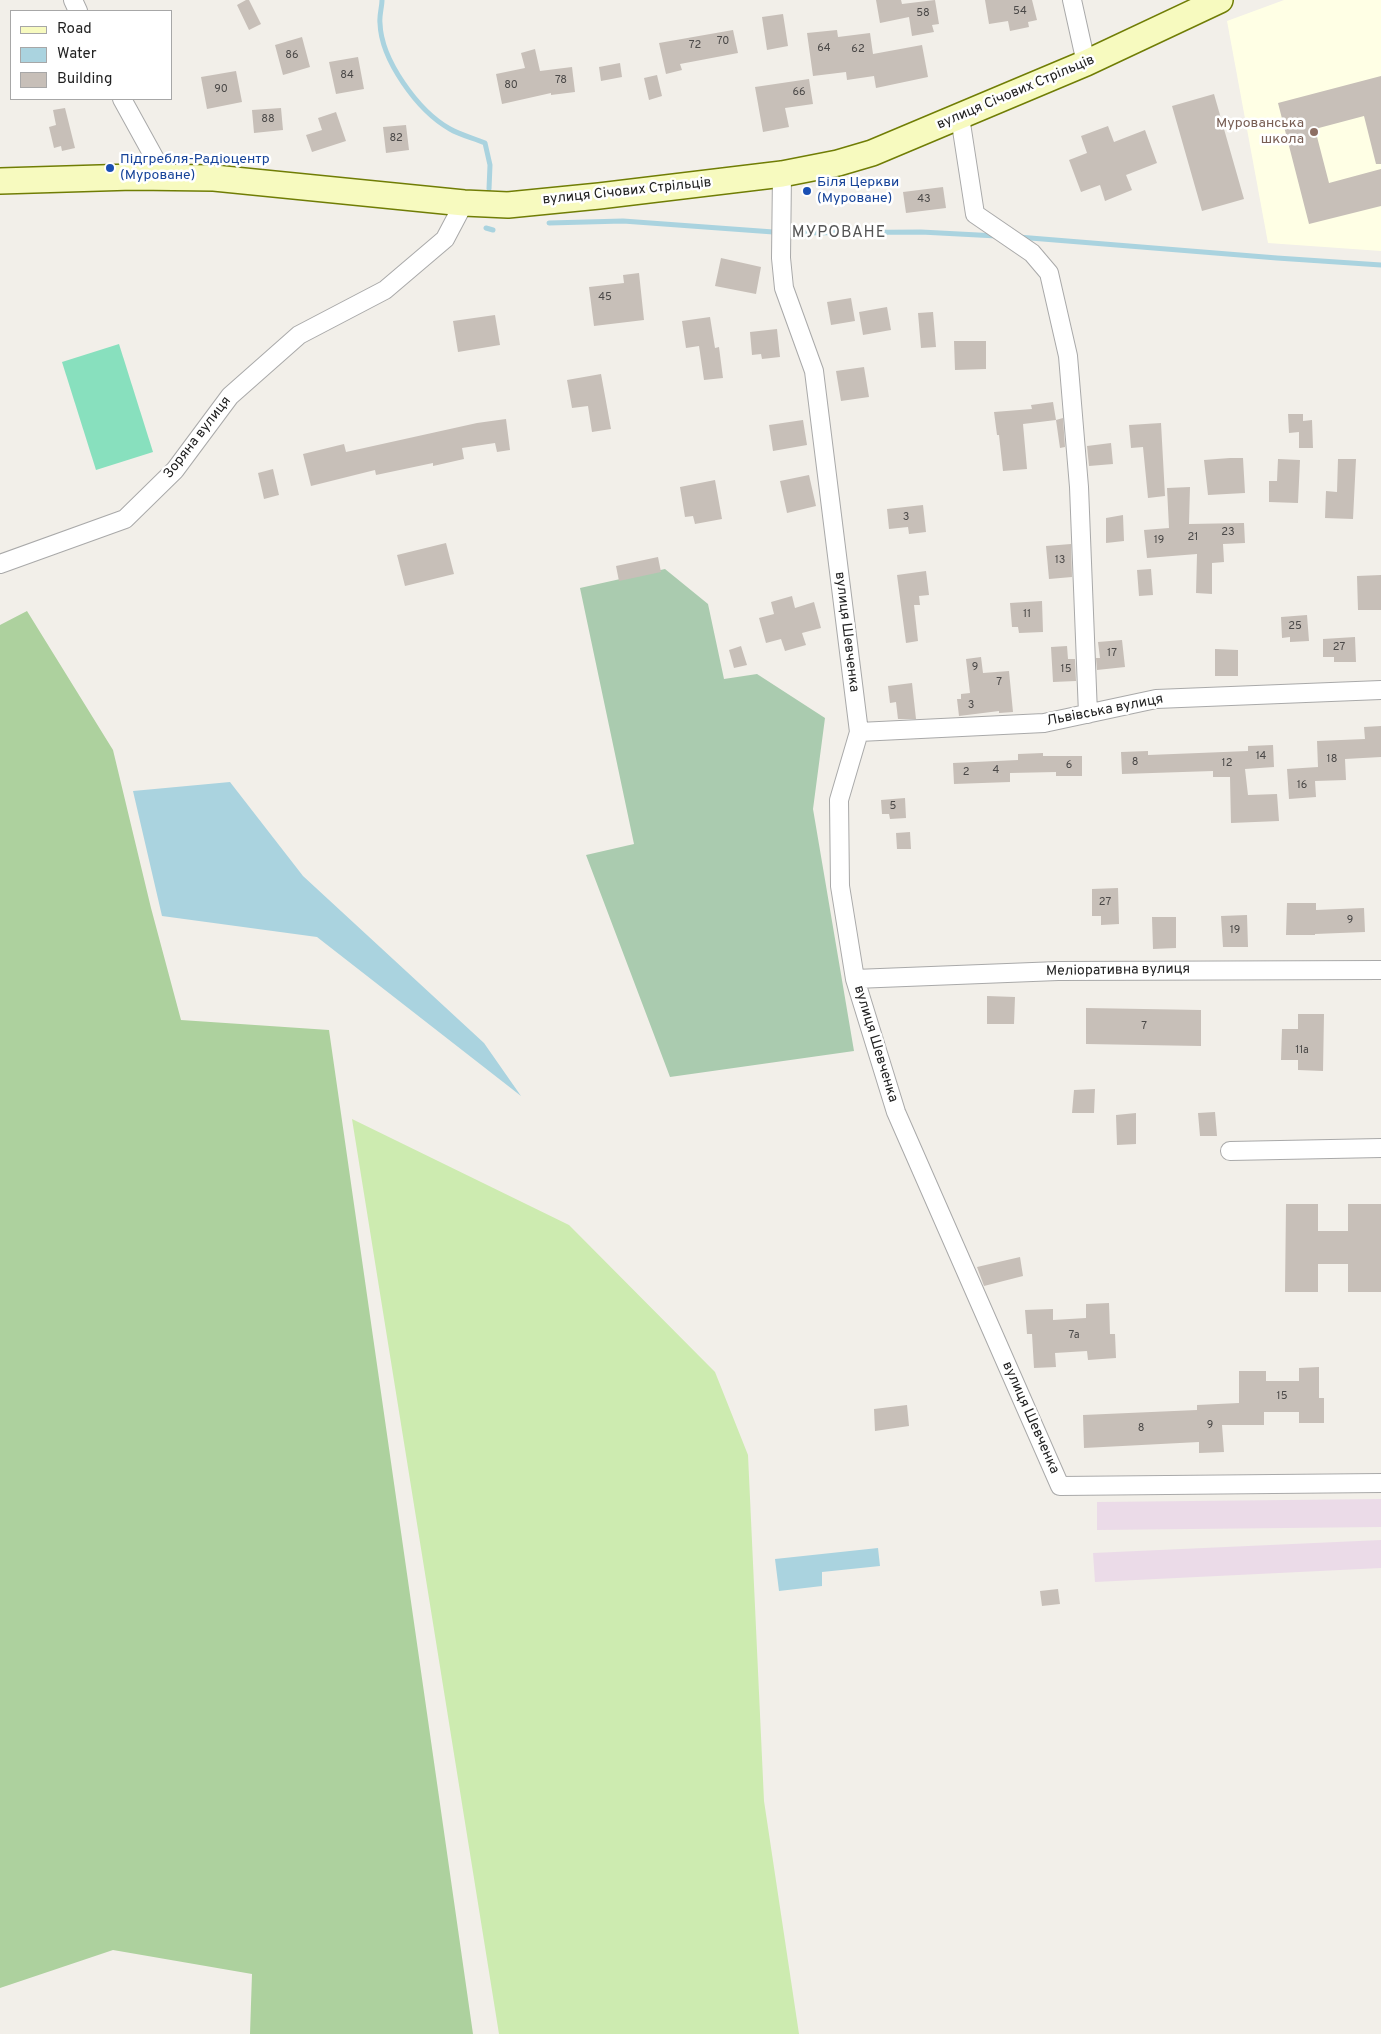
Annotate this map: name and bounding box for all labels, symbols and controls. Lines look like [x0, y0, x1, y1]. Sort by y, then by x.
house number: 54 [1013, 5, 1027, 19]
house number: 58 [916, 7, 930, 21]
legend [10, 10, 172, 100]
text: Road [57, 20, 92, 39]
house number: 70 [717, 35, 729, 49]
house number: 72 [689, 39, 701, 53]
house number: 64 [817, 42, 831, 56]
house number: 62 [851, 43, 865, 57]
text: Water [57, 45, 96, 64]
house number: 86 [285, 49, 299, 63]
street label: вулиця Січових Стрільців [935, 52, 1097, 134]
house number: 84 [340, 69, 354, 83]
text: Building [57, 70, 112, 89]
house number: 78 [555, 74, 567, 88]
house number: 80 [504, 79, 518, 93]
house number: 90 [214, 83, 228, 97]
house number: 66 [792, 86, 806, 100]
house number: 88 [261, 113, 275, 127]
place label: Мурованська школа [1216, 116, 1304, 148]
marker: Мурованська школа [1308, 126, 1320, 138]
house number: 82 [389, 132, 403, 146]
place label: Підгребля-Радіоцентр (Муроване) [120, 152, 270, 184]
marker: Підгребля-Радіоцентр (Муроване) [104, 162, 116, 174]
street label: вулиця Січових Стрільців [542, 175, 712, 209]
place label: Біля Церкви (Муроване) [817, 175, 899, 208]
marker: Біля Церкви (Муроване) [801, 185, 813, 197]
house number: 43 [917, 193, 931, 207]
district label: МУРОВАНЕ [791, 224, 887, 244]
house number: 45 [598, 291, 612, 305]
street label: Зоряна вулиця [161, 394, 235, 482]
house number: 3 [903, 511, 909, 525]
house number: 23 [1221, 526, 1235, 540]
house number: 21 [1188, 531, 1198, 545]
house number: 19 [1154, 534, 1164, 548]
house number: 13 [1055, 554, 1065, 568]
street label: вулиця Шевченка [830, 571, 862, 693]
house number: 11 [1023, 608, 1031, 622]
house number: 25 [1288, 620, 1302, 634]
house number: 27 [1333, 641, 1345, 655]
house number: 17 [1107, 647, 1117, 661]
house number: 9 [972, 661, 978, 675]
house number: 15 [1061, 663, 1071, 677]
house number: 7 [996, 676, 1002, 690]
street label: Львівська вулиця [1045, 691, 1165, 731]
house number: 3 [968, 699, 974, 713]
house number: 14 [1256, 750, 1266, 764]
house number: 18 [1327, 753, 1337, 767]
house number: 8 [1132, 756, 1138, 770]
house number: 12 [1222, 757, 1232, 771]
house number: 6 [1066, 759, 1072, 773]
house number: 4 [993, 764, 999, 778]
house number: 2 [963, 766, 969, 780]
house number: 16 [1297, 779, 1307, 793]
house number: 5 [890, 800, 896, 814]
house number: 27 [1099, 896, 1111, 910]
house number: 9 [1347, 914, 1353, 928]
house number: 19 [1230, 924, 1240, 938]
street label: Меліоративна вулиця [1046, 961, 1190, 981]
street label: вулиця Шевченка [849, 984, 901, 1104]
house number: 7 [1141, 1020, 1147, 1034]
house number: 11а [1295, 1044, 1309, 1058]
house number: 7а [1068, 1329, 1080, 1343]
street label: вулиця Шевченка [998, 1359, 1062, 1477]
house number: 15 [1277, 1390, 1287, 1404]
house number: 9 [1207, 1419, 1213, 1433]
house number: 8 [1138, 1422, 1144, 1436]

